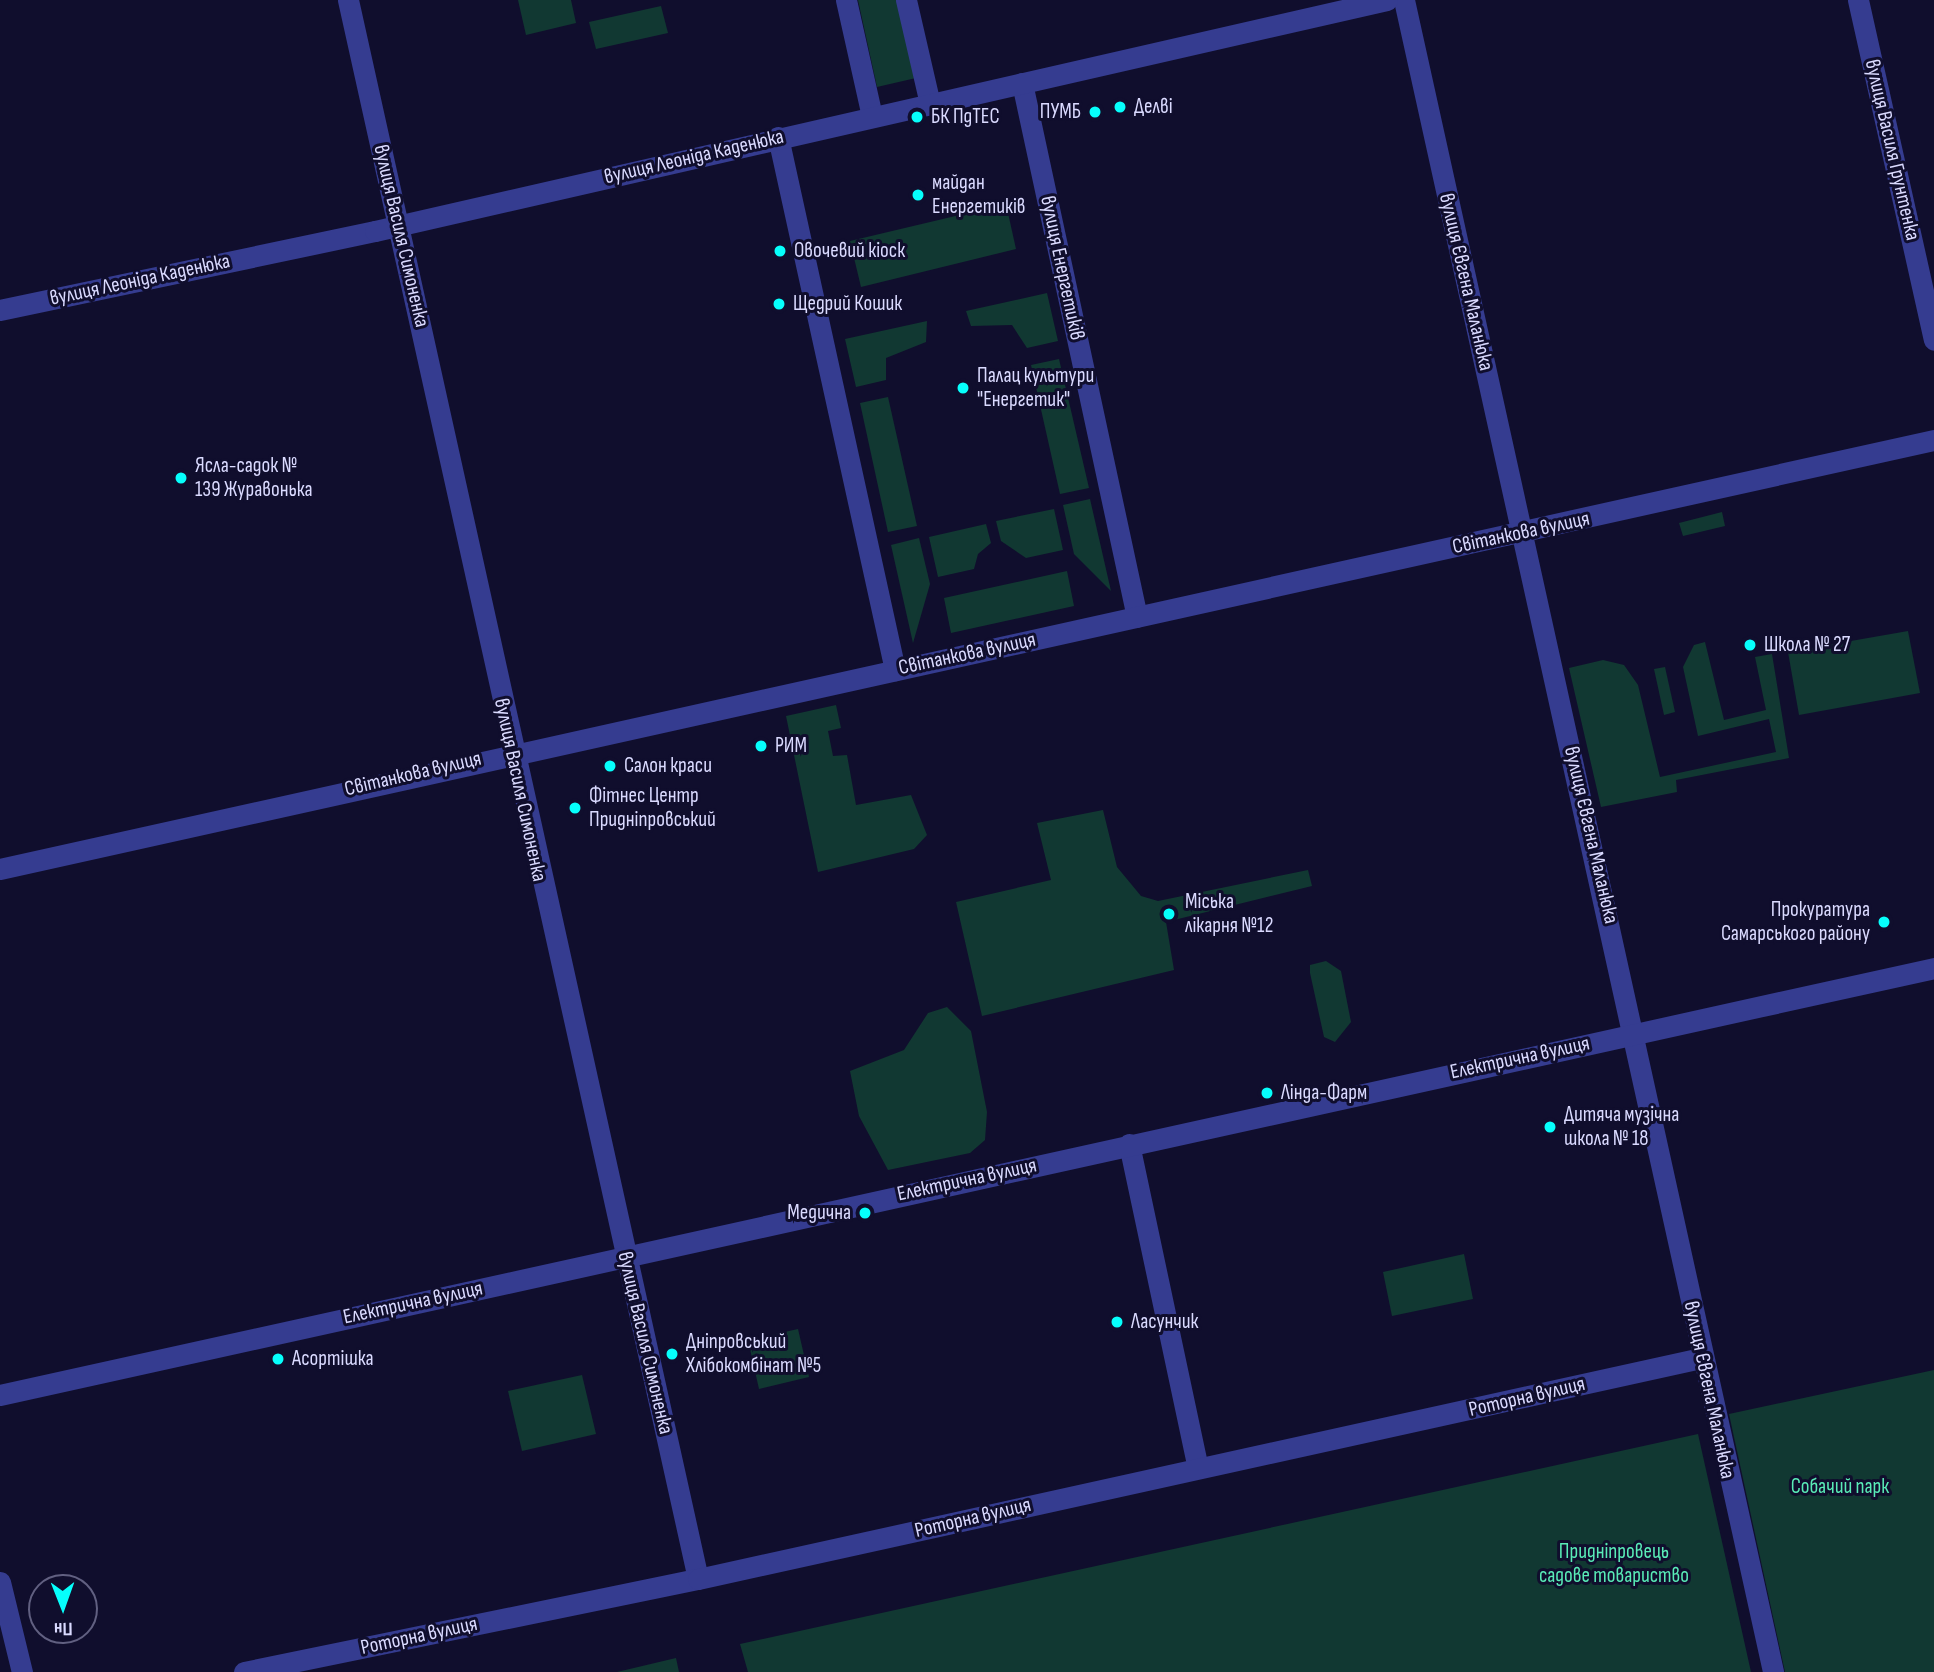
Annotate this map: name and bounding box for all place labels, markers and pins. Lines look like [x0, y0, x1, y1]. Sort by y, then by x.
place label: Делві [1134, 94, 1173, 120]
place label: ПУМБ [1040, 99, 1081, 125]
marker: Делві [1112, 99, 1128, 115]
place label: БК ПдТЕC [931, 104, 1000, 130]
marker: ПУМБ [1087, 104, 1103, 120]
marker: БК ПдТЕC [909, 109, 925, 125]
place label: майдан Енергетиків [932, 170, 1026, 220]
marker: майдан Енергетиків [910, 187, 926, 203]
place label: Овочевий кіоск [794, 238, 905, 264]
marker: Овочевий кіоск [772, 243, 788, 259]
place label: Щедрий Кошик [793, 291, 902, 317]
marker: Щедрий Кошик [771, 296, 787, 312]
place label: Палац культури "Енергетик" [977, 363, 1094, 413]
marker: Палац культури "Енергетик" [955, 380, 971, 396]
place label: Ясла-садок № 139 Журавонька [195, 453, 313, 503]
marker: Ясла-садок № 139 Журавонька [173, 470, 189, 486]
place label: Школа № 27 [1764, 632, 1850, 658]
marker: Школа № 27 [1742, 637, 1758, 653]
place label: РИМ [775, 733, 807, 759]
marker: РИМ [753, 738, 769, 754]
place label: Салон краси [624, 753, 712, 779]
marker: Салон краси [602, 758, 618, 774]
place label: Фітнес Центр Придніпровський [589, 783, 716, 833]
marker: Фітнес Центр Придніпровський [567, 800, 583, 816]
place label: Міська лікарня №12 [1185, 889, 1273, 939]
place label: Прокуратура Самарського району [1721, 897, 1870, 947]
marker: Міська лікарня №12 [1159, 904, 1179, 924]
marker: Прокуратура Самарського району [1876, 914, 1892, 930]
place label: Лінда-Фарм [1281, 1080, 1367, 1106]
marker: Лінда-Фарм [1259, 1085, 1275, 1101]
place label: Дитяча музічна школа № 18 [1564, 1102, 1679, 1152]
marker: Дитяча музічна школа № 18 [1542, 1119, 1558, 1135]
place label: Медична [787, 1200, 851, 1226]
marker: Медична [857, 1205, 873, 1221]
place label: Ласунчик [1131, 1309, 1198, 1335]
marker: Ласунчик [1109, 1314, 1125, 1330]
place label: Дніпровський Хлібокомбінат №5 [686, 1329, 821, 1379]
place label: Асортішка [292, 1346, 374, 1372]
marker: Дніпровський Хлібокомбінат №5 [664, 1346, 680, 1362]
marker: Асортішка [270, 1351, 286, 1367]

